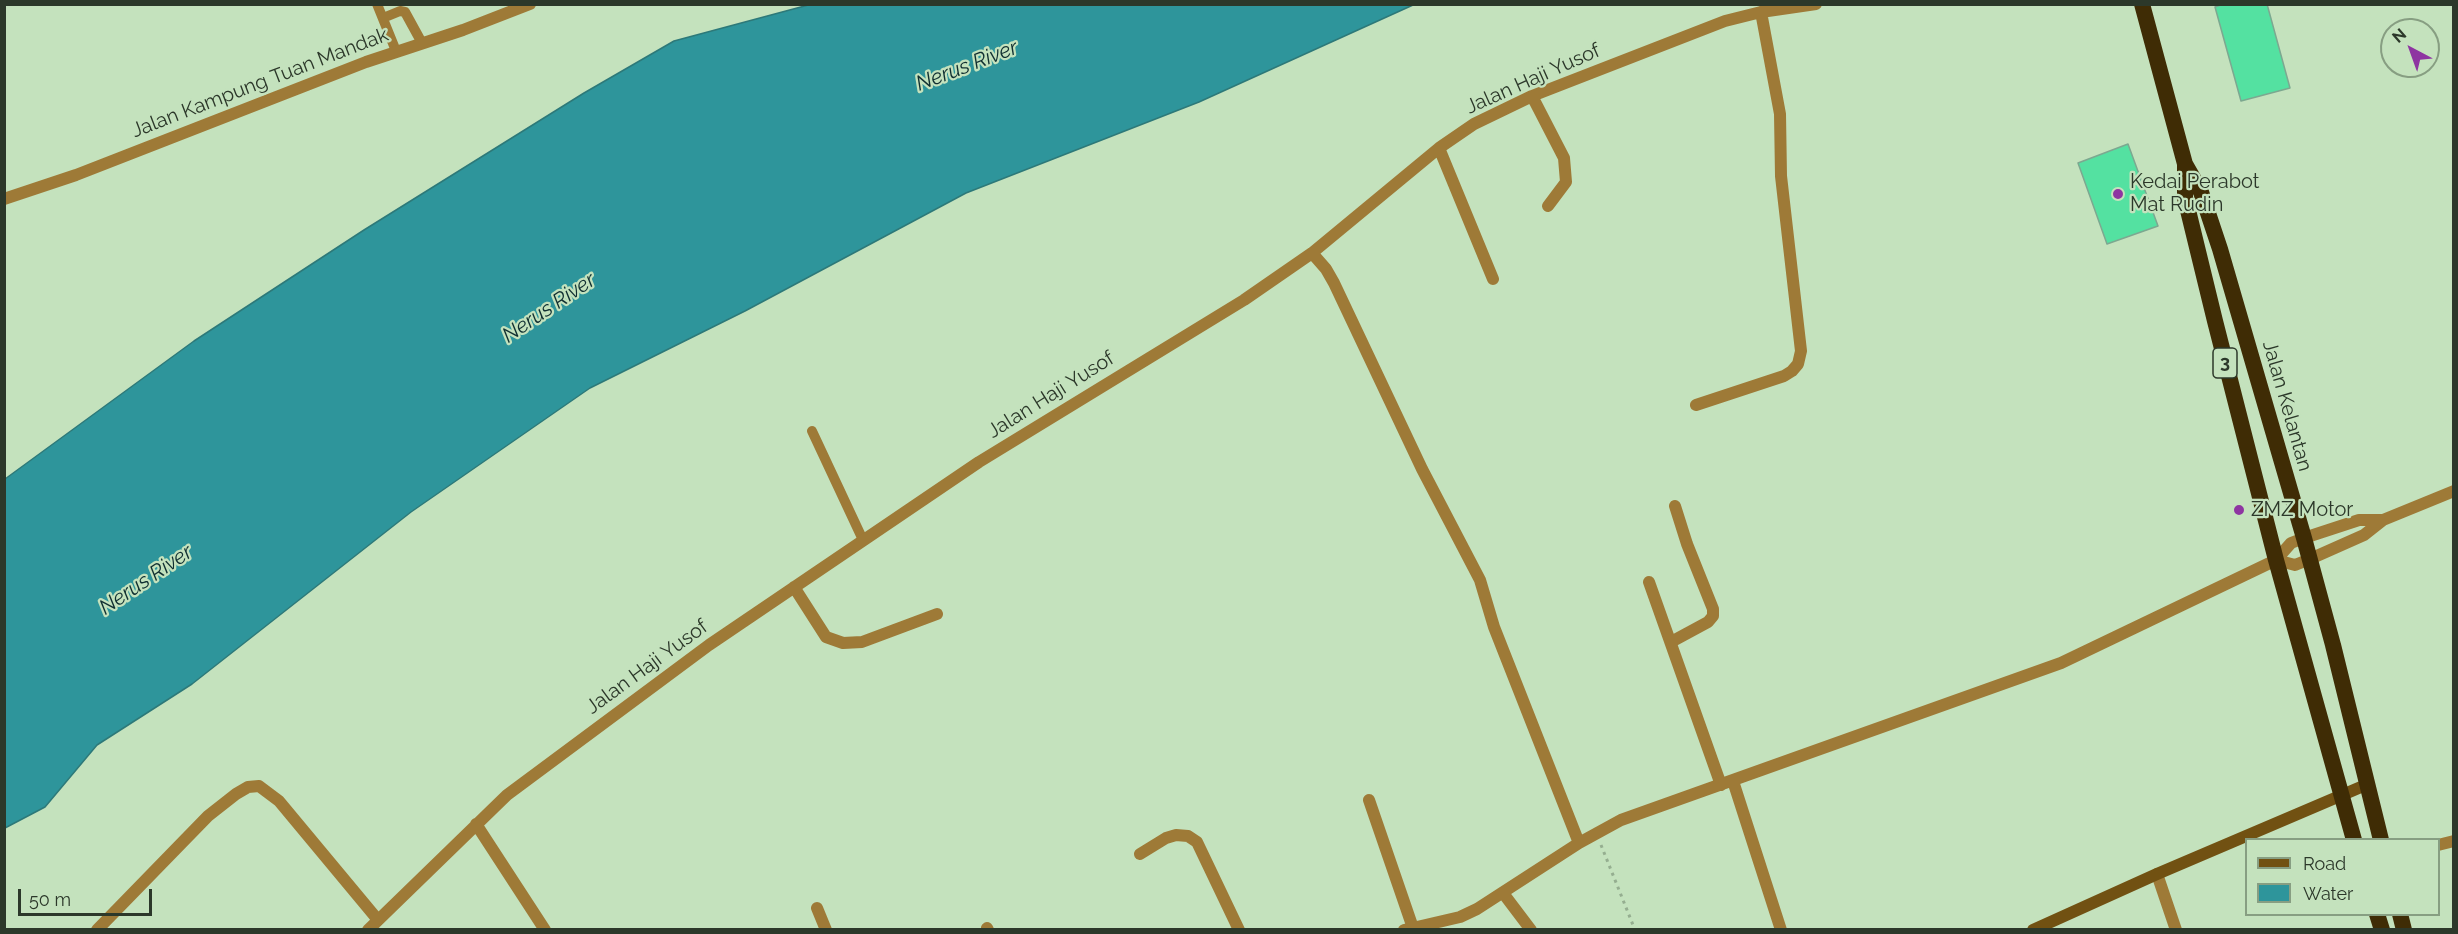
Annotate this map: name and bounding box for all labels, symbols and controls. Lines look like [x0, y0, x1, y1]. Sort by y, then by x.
north arrow [2380, 18, 2440, 78]
street label: Jalan Kampung Tuan Mandak [128, 23, 392, 143]
text: N [2388, 24, 2410, 47]
water label: Nerus River [913, 35, 1021, 97]
street label: Jalan Haji Yusof [1462, 39, 1604, 119]
place label: Kedai Perabot Mat Rudin [2130, 170, 2259, 217]
marker: Kedai Perabot Mat Rudin [2111, 187, 2125, 201]
water label: Nerus River [498, 268, 600, 348]
street label: Jalan Kelantan [2257, 338, 2317, 474]
street label: Jalan Haji Yusof [983, 346, 1119, 444]
road number: 3 [2213, 348, 2237, 378]
place label: ZMZ Motor [2251, 498, 2353, 522]
marker: ZMZ Motor [2232, 503, 2246, 517]
water label: Nerus River [95, 540, 197, 620]
street label: Jalan Haji Yusof [581, 615, 713, 719]
legend [2245, 838, 2440, 916]
text: Road [2303, 853, 2346, 874]
scale bar [21, 877, 154, 915]
text: Water [2303, 883, 2353, 904]
text: 50 m [29, 889, 71, 910]

